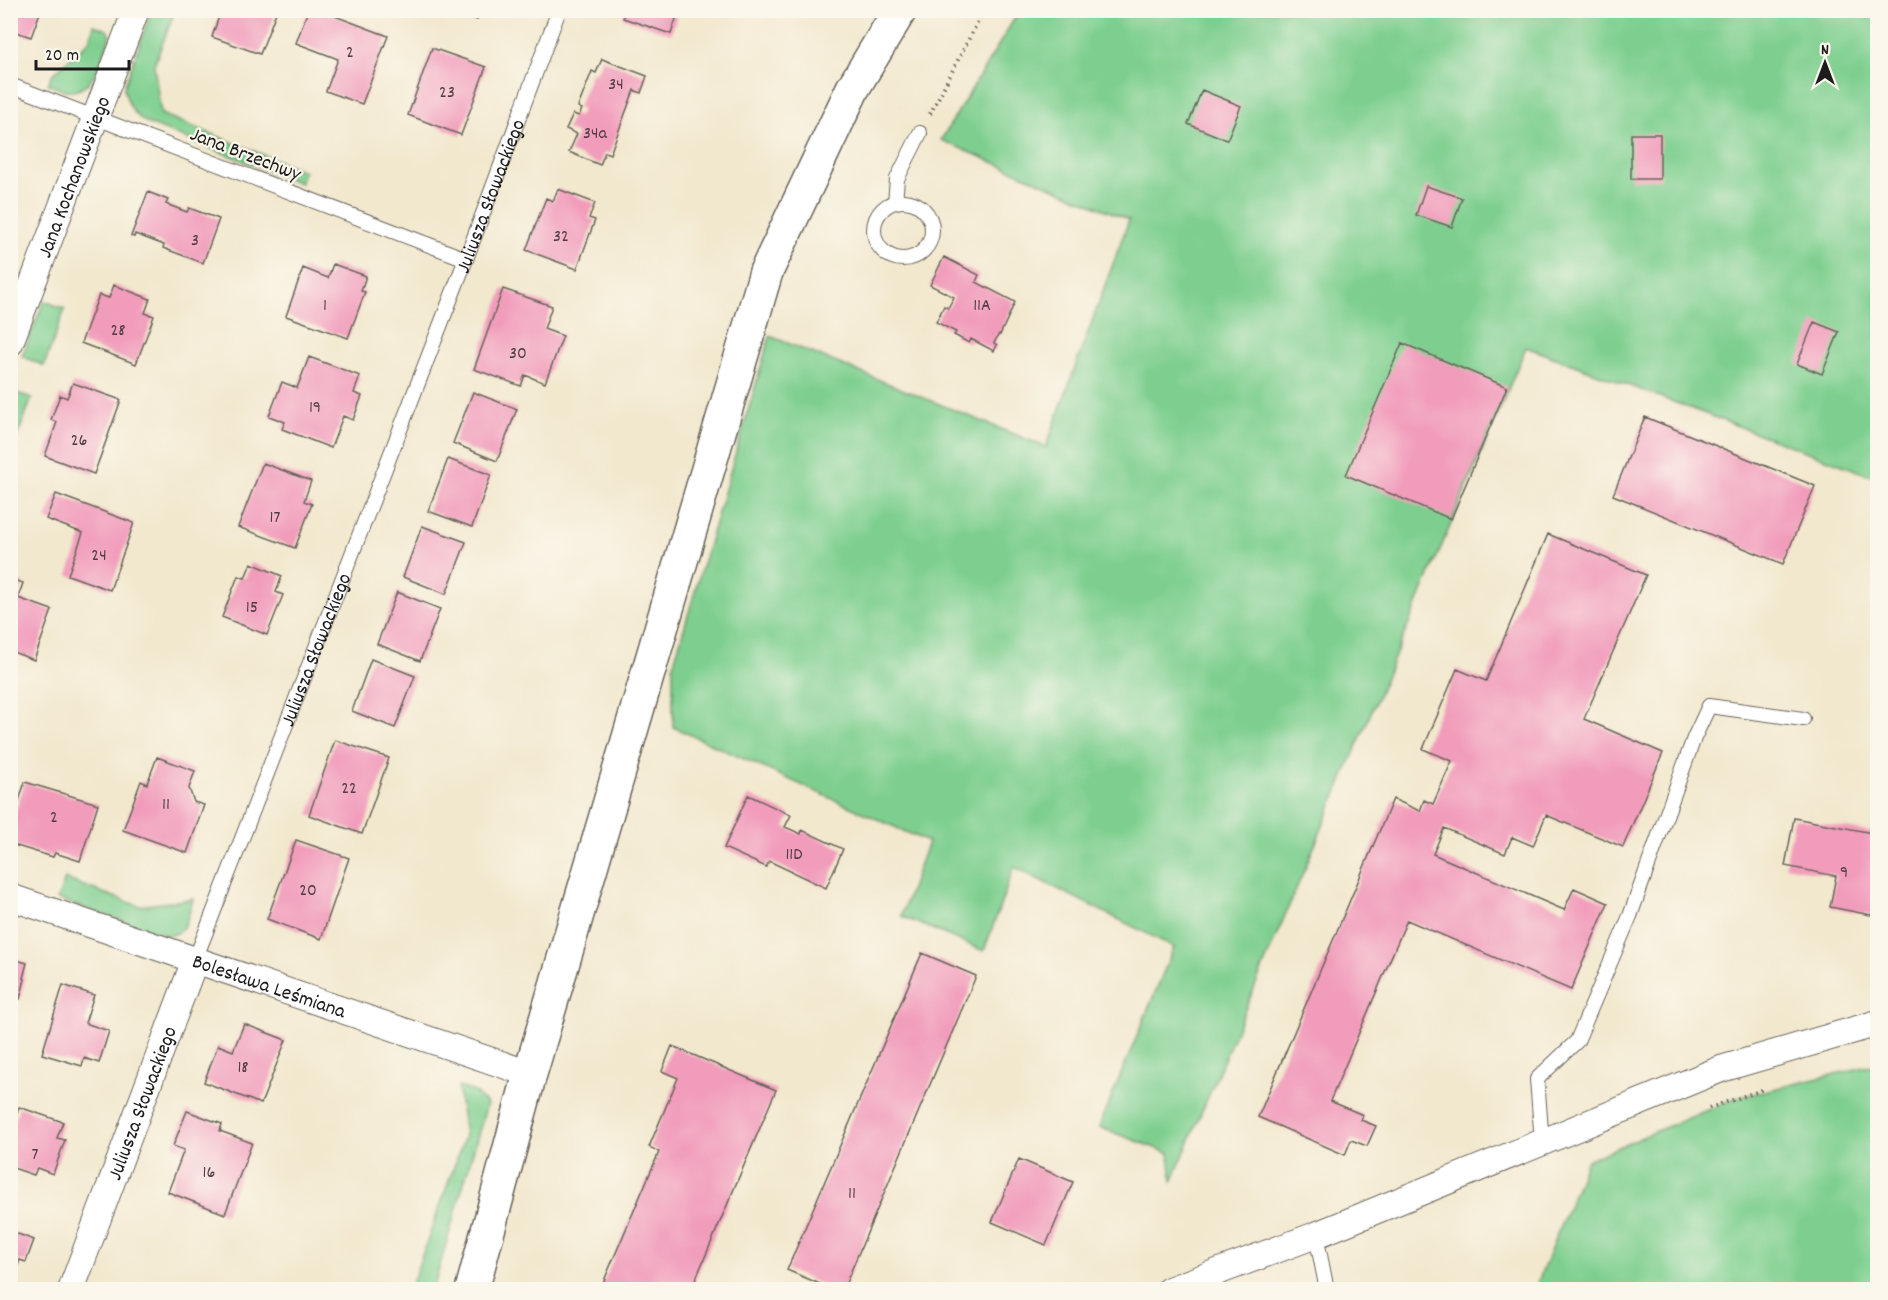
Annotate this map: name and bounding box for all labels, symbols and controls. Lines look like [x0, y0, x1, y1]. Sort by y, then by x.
scale bar [36, 33, 129, 71]
north arrow [1795, 33, 1855, 93]
text: N [1821, 39, 1829, 62]
house number: 2 [346, 41, 354, 66]
text: 20 m [45, 44, 79, 69]
house number: 34 [608, 73, 624, 98]
house number: 23 [439, 81, 455, 106]
street label: Jana Kochanowskiego [32, 92, 120, 263]
street label: Juliusza Słowackiego [450, 116, 535, 278]
street label: Jana Brzechwy [185, 121, 305, 191]
house number: 34a [583, 122, 608, 147]
house number: 32 [553, 225, 569, 250]
house number: 3 [191, 229, 199, 254]
house number: 1 [323, 294, 327, 319]
house number: 11A [973, 294, 991, 319]
house number: 28 [110, 319, 126, 344]
house number: 30 [509, 342, 527, 367]
house number: 19 [309, 396, 321, 421]
house number: 26 [71, 429, 87, 454]
house number: 17 [270, 506, 281, 531]
house number: 24 [91, 544, 107, 569]
street label: Juliusza Słowackiego [275, 569, 361, 732]
house number: 15 [246, 596, 258, 621]
house number: 22 [341, 777, 357, 802]
house number: 11 [162, 793, 170, 818]
house number: 2 [50, 806, 58, 831]
house number: 11D [785, 843, 803, 868]
house number: 9 [1840, 861, 1848, 886]
house number: 20 [299, 879, 317, 904]
street label: Bolesława Leśmiana [188, 948, 350, 1029]
street label: Juliusza Słowackiego [102, 1023, 187, 1185]
house number: 18 [237, 1056, 249, 1081]
house number: 7 [32, 1143, 39, 1168]
house number: 16 [203, 1161, 215, 1186]
house number: 11 [848, 1182, 856, 1207]

